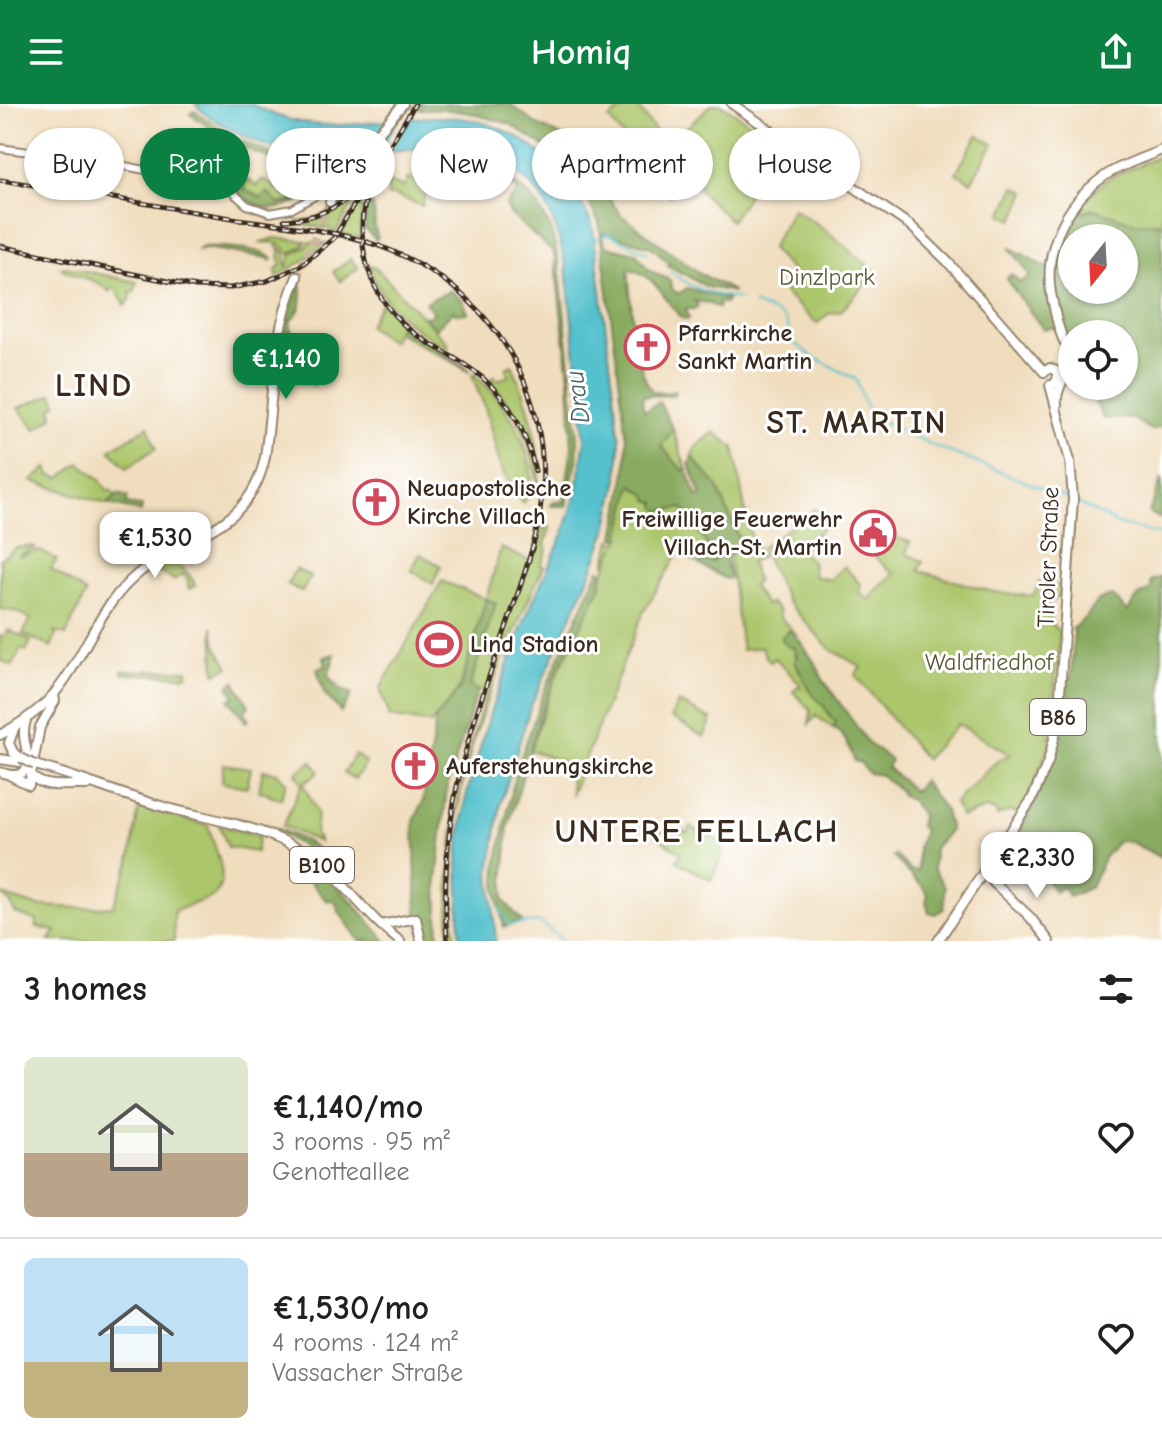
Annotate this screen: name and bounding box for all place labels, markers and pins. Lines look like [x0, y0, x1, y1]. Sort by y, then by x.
place label: Pfarrkirche Sankt Martin [678, 319, 812, 375]
church icon: Pfarrkirche Sankt Martin [623, 323, 671, 371]
pin: €1,140 [221, 333, 351, 401]
place label: Neuapostolische Kirche Villach [407, 474, 572, 530]
church icon: Neuapostolische Kirche Villach [352, 478, 400, 526]
place label: Freiwillige Feuerwehr Villach-St. Martin [622, 505, 842, 561]
public building icon: Freiwillige Feuerwehr Villach-St. Martin [849, 509, 897, 557]
pin: €1,530 [90, 512, 220, 580]
sports icon: Lind Stadion [415, 620, 463, 668]
place label: Lind Stadion [470, 630, 599, 658]
church icon: Auferstehungskirche [391, 742, 439, 790]
place label: Auferstehungskirche [446, 752, 654, 780]
pin: €2,330 [972, 832, 1102, 900]

